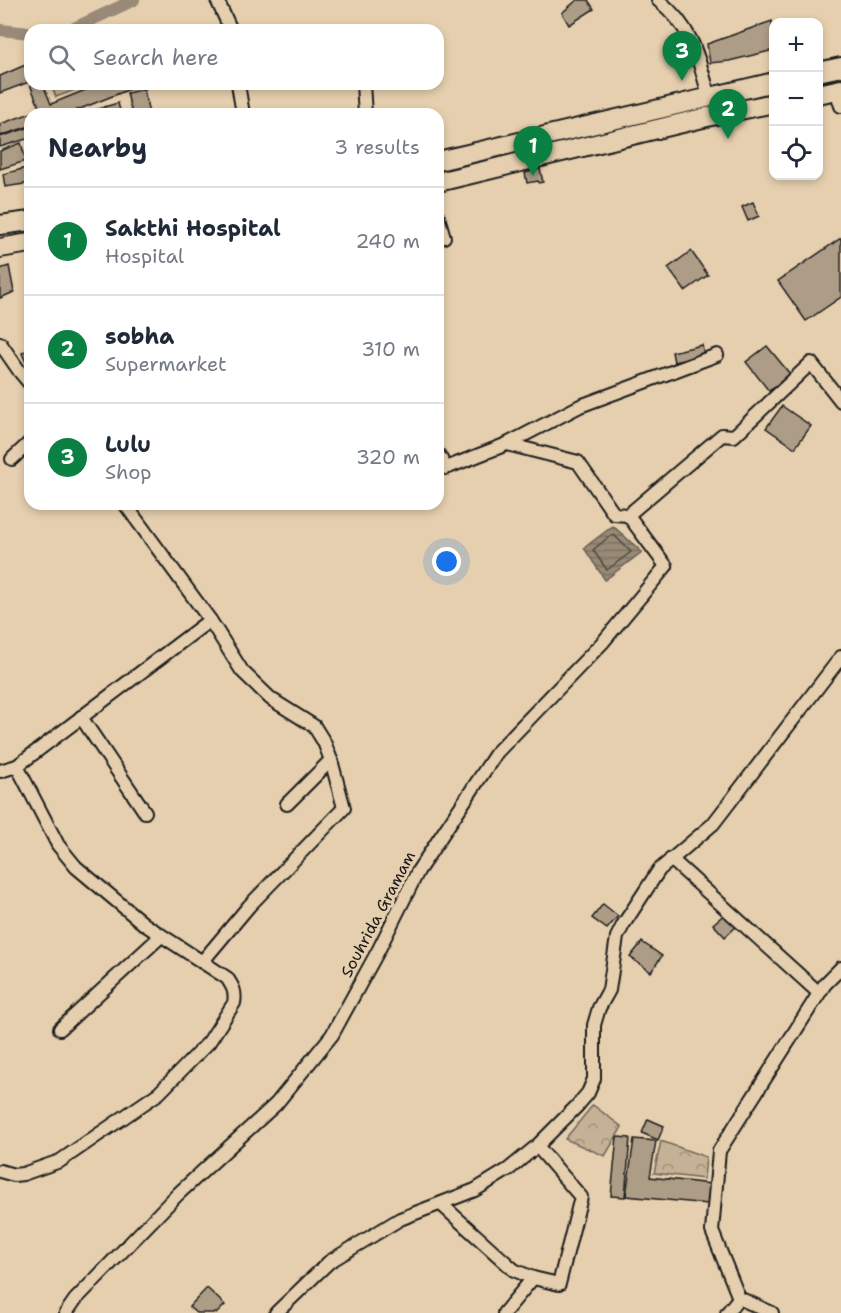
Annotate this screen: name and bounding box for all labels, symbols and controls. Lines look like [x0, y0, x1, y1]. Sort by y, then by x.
map controls [769, 18, 823, 180]
button: + [769, 18, 823, 72]
search box [24, 24, 444, 90]
pin: 3 [662, 32, 702, 81]
icon: search [45, 41, 78, 74]
text: Search here [93, 43, 219, 72]
button: − [769, 72, 823, 126]
pin: 2 [708, 90, 748, 139]
pin: 1 [514, 126, 552, 176]
button: locate [769, 126, 823, 180]
text: Nearby [48, 130, 147, 165]
text: 3 results [334, 134, 420, 160]
text: Sakthi Hospital [105, 214, 281, 243]
text: 1 [63, 228, 72, 254]
text: 240 m [355, 228, 420, 254]
text: Hospital [105, 243, 184, 269]
text: sobha [105, 322, 174, 351]
text: 2 [61, 336, 75, 362]
text: 310 m [361, 336, 420, 362]
text: Supermarket [105, 351, 227, 377]
text: Lulu [105, 430, 151, 459]
text: 3 [61, 444, 75, 470]
text: 320 m [356, 444, 420, 470]
text: Shop [105, 459, 152, 485]
your location [432, 547, 461, 576]
street label: Souhrida Gramam [336, 847, 420, 981]

